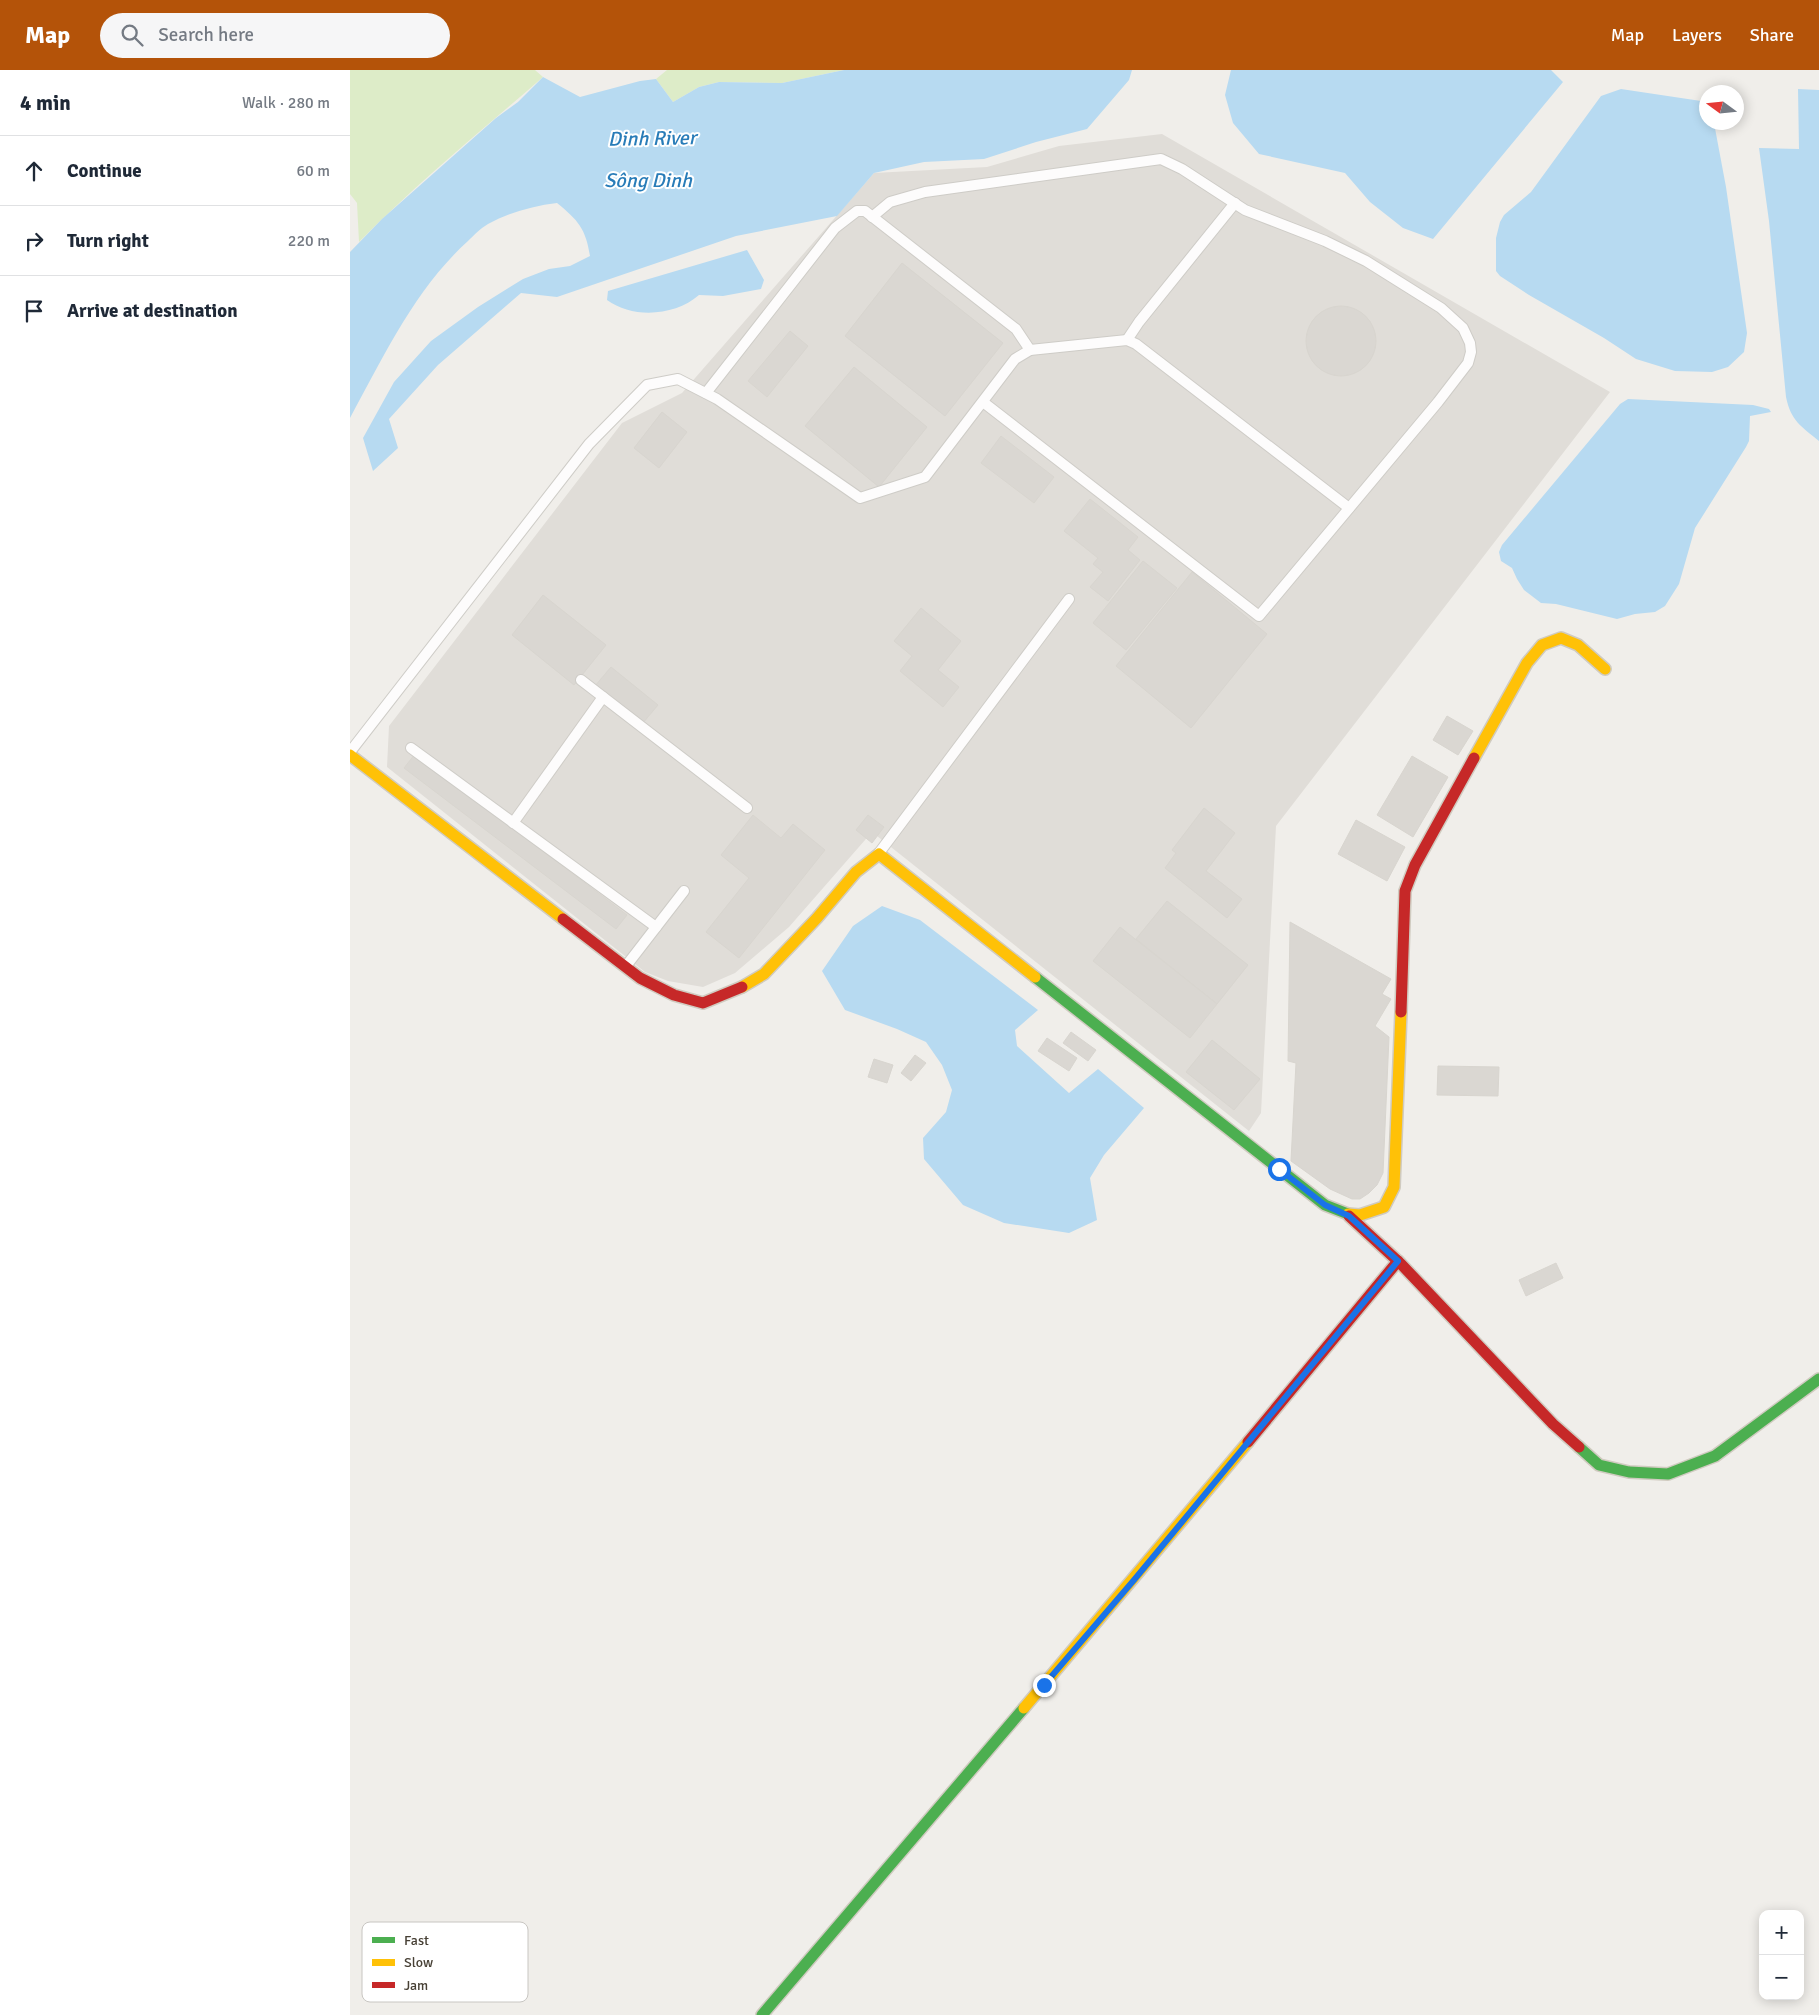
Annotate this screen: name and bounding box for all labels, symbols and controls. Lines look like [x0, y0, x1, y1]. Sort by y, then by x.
search box [100, 13, 450, 58]
text: Map [25, 20, 70, 50]
icon: search [118, 21, 146, 49]
text: Search here [158, 23, 254, 47]
text: Map [1611, 24, 1644, 46]
text: Layers [1672, 24, 1722, 46]
text: Share [1750, 24, 1794, 46]
north arrow [1699, 85, 1744, 130]
text: 4 min [20, 90, 71, 116]
text: Walk · 280 m [242, 93, 330, 113]
water label: Dinh River [608, 125, 699, 152]
icon: ahead [20, 157, 48, 185]
text: Continue [67, 159, 142, 183]
text: 60 m [296, 161, 330, 181]
water label: Sông Dinh [604, 168, 693, 193]
icon: right [20, 227, 48, 255]
text: Turn right [67, 229, 149, 253]
text: 220 m [288, 231, 330, 251]
icon: arrive [20, 297, 48, 325]
text: Arrive at destination [67, 299, 238, 323]
route start [1268, 1158, 1291, 1181]
route end [1033, 1674, 1056, 1697]
map controls [1759, 1910, 1804, 2000]
button: + [1759, 1910, 1804, 1955]
legend [362, 1922, 528, 2002]
text: Fast [404, 1932, 429, 1949]
text: Slow [404, 1954, 433, 1971]
button: − [1759, 1955, 1804, 2000]
text: Jam [404, 1977, 428, 1994]

